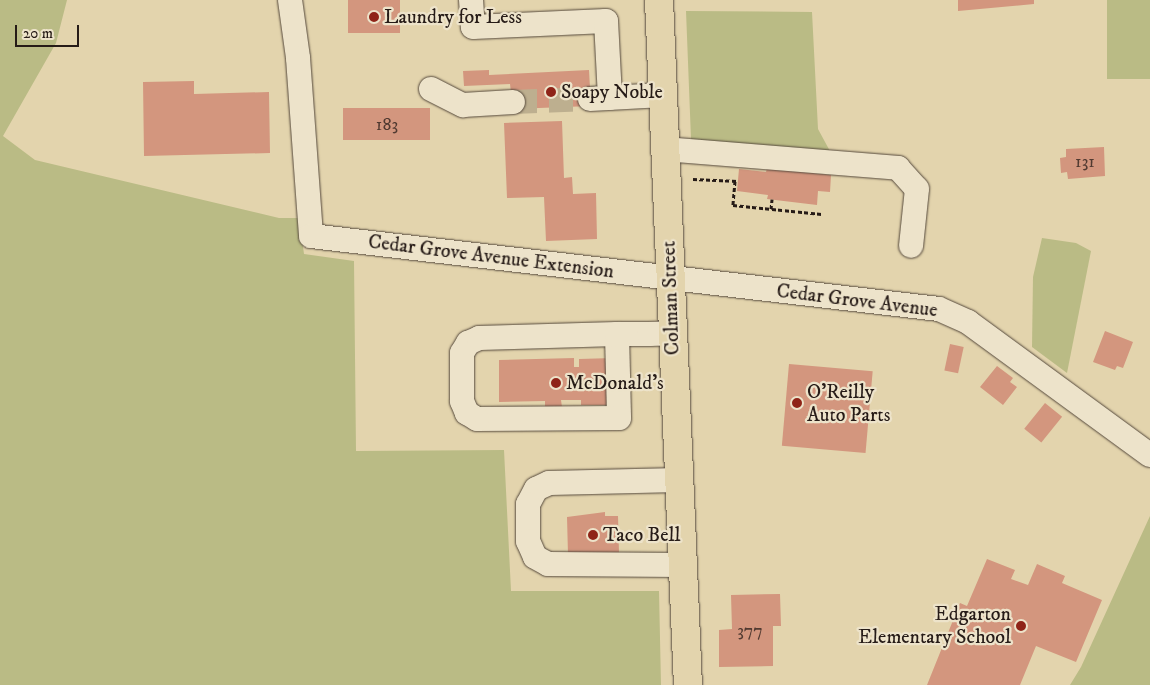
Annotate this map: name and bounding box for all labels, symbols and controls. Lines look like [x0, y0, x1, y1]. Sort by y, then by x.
place label: Laundry for Less [384, 5, 522, 29]
marker: Laundry for Less [368, 11, 380, 23]
scale bar [18, 15, 81, 47]
text: 20 m [23, 24, 53, 43]
place label: Soapy Noble [561, 80, 663, 104]
marker: Soapy Noble [545, 86, 557, 98]
house number: 183 [376, 114, 398, 136]
house number: 131 [1075, 151, 1095, 173]
street label: Cedar Grove Avenue Extension [367, 230, 615, 284]
street label: Colman Street [657, 240, 685, 356]
street label: Cedar Grove Avenue [775, 279, 939, 323]
place label: McDonald's [566, 371, 664, 395]
marker: McDonald's [550, 377, 562, 389]
place label: O'Reilly Auto Parts [807, 380, 890, 427]
marker: O'Reilly Auto Parts [791, 397, 803, 409]
place label: Taco Bell [603, 523, 680, 547]
marker: Taco Bell [587, 529, 599, 541]
place label: Edgarton Elementary School [858, 602, 1011, 649]
house number: 377 [737, 620, 763, 642]
marker: Edgarton Elementary School [1015, 620, 1027, 632]

